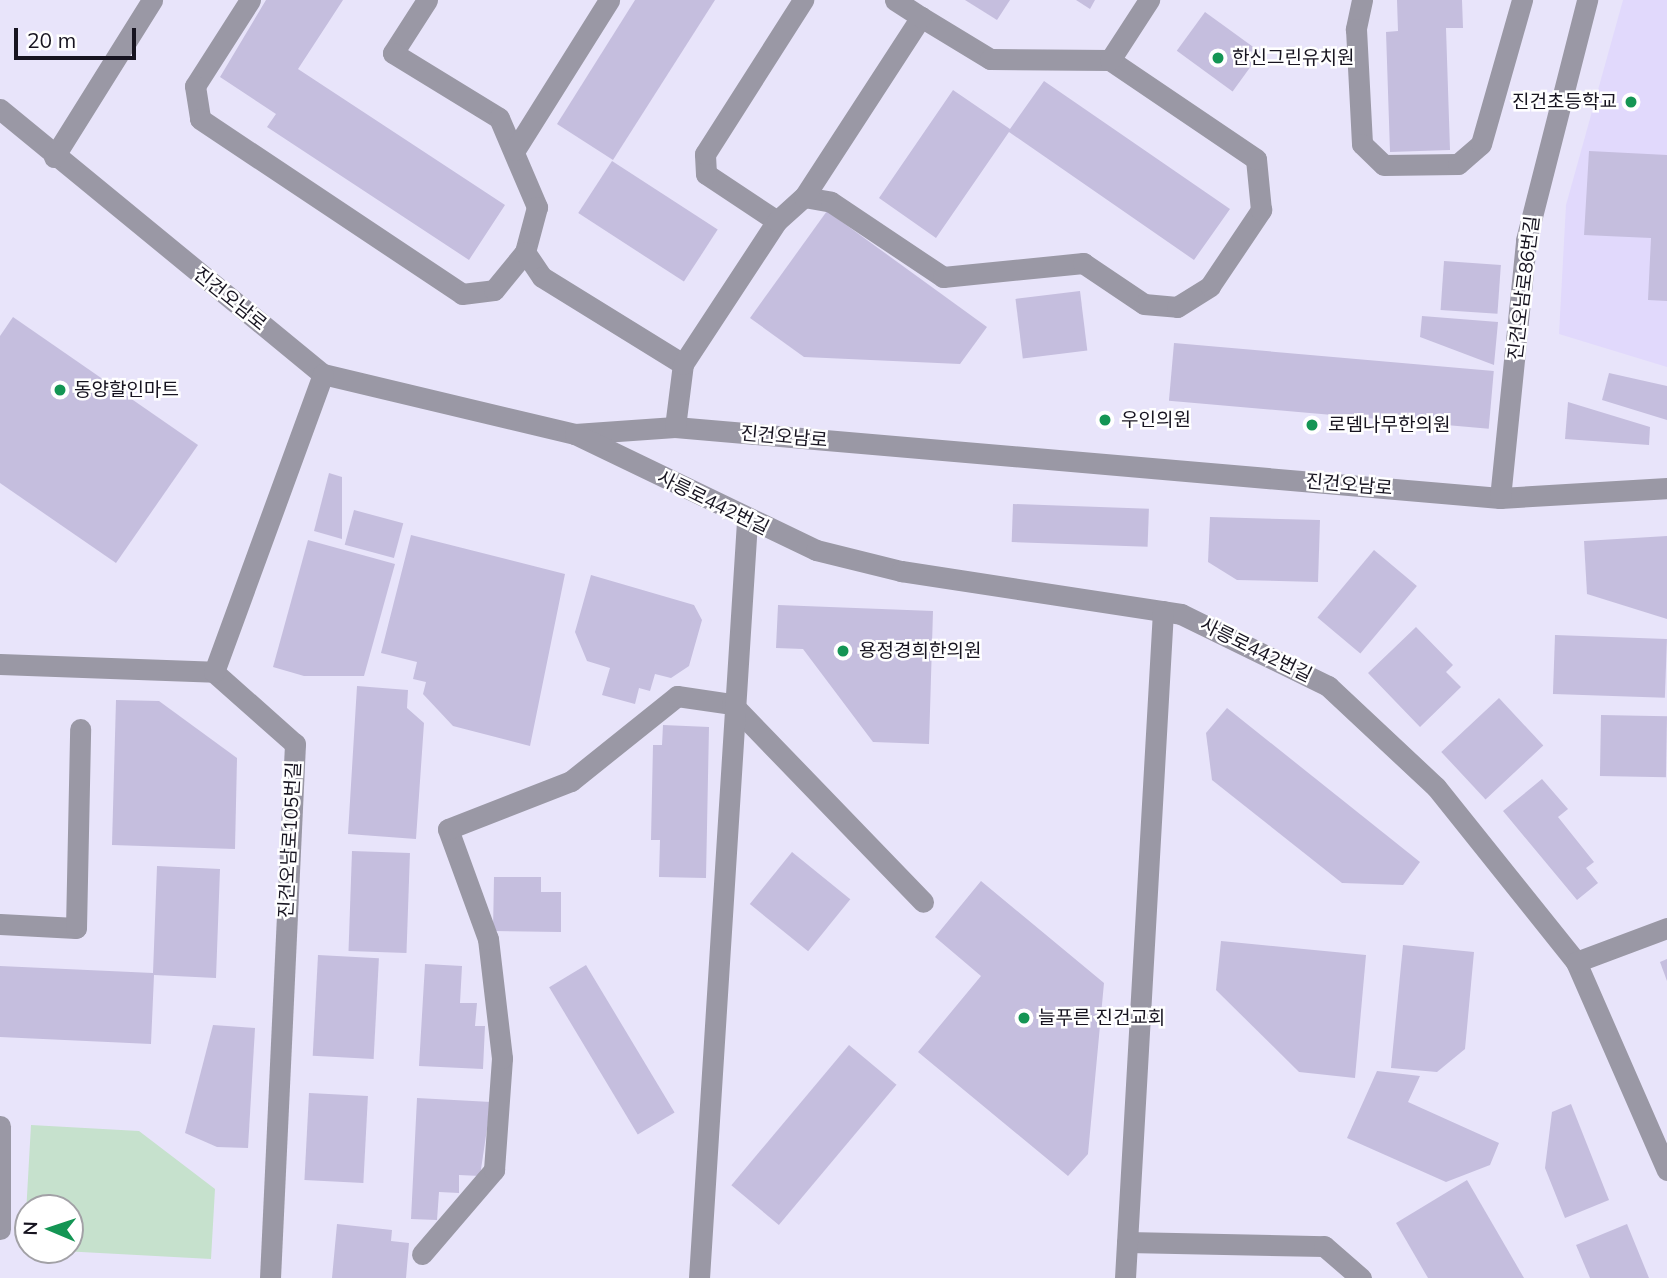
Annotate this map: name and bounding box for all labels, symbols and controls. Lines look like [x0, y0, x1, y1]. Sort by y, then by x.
scale bar [18, 14, 140, 58]
text: 20 m [27, 27, 76, 53]
place label: 한신그린유치원 [1232, 47, 1354, 69]
marker: 한신그린유치원 [1210, 50, 1226, 66]
place label: 진건초등학교 [1512, 91, 1617, 113]
marker: 진건초등학교 [1623, 94, 1639, 110]
street label: 진건오남로86번길 [1504, 215, 1544, 361]
street label: 진건오남로 [189, 263, 271, 335]
place label: 동양할인마트 [74, 379, 179, 401]
marker: 동양할인마트 [52, 382, 68, 398]
place label: 우인의원 [1121, 409, 1191, 431]
marker: 우인의원 [1095, 410, 1115, 430]
place label: 로뎀나무한의원 [1328, 414, 1450, 436]
marker: 로뎀나무한의원 [1302, 415, 1322, 435]
street label: 진건오남로 [739, 422, 829, 452]
street label: 사릉로442번길 [653, 466, 773, 540]
street label: 진건오남로 [1304, 470, 1394, 500]
street label: 사릉로442번길 [1196, 613, 1316, 687]
place label: 용정경희한의원 [859, 640, 981, 662]
marker: 용정경희한의원 [833, 641, 853, 661]
street label: 진건오남로105번길 [275, 761, 305, 919]
place label: 늘푸른 진건교회 [1038, 1007, 1165, 1029]
marker: 늘푸른 진건교회 [1016, 1010, 1032, 1026]
north arrow [14, 1194, 84, 1264]
text: N [18, 1221, 42, 1236]

